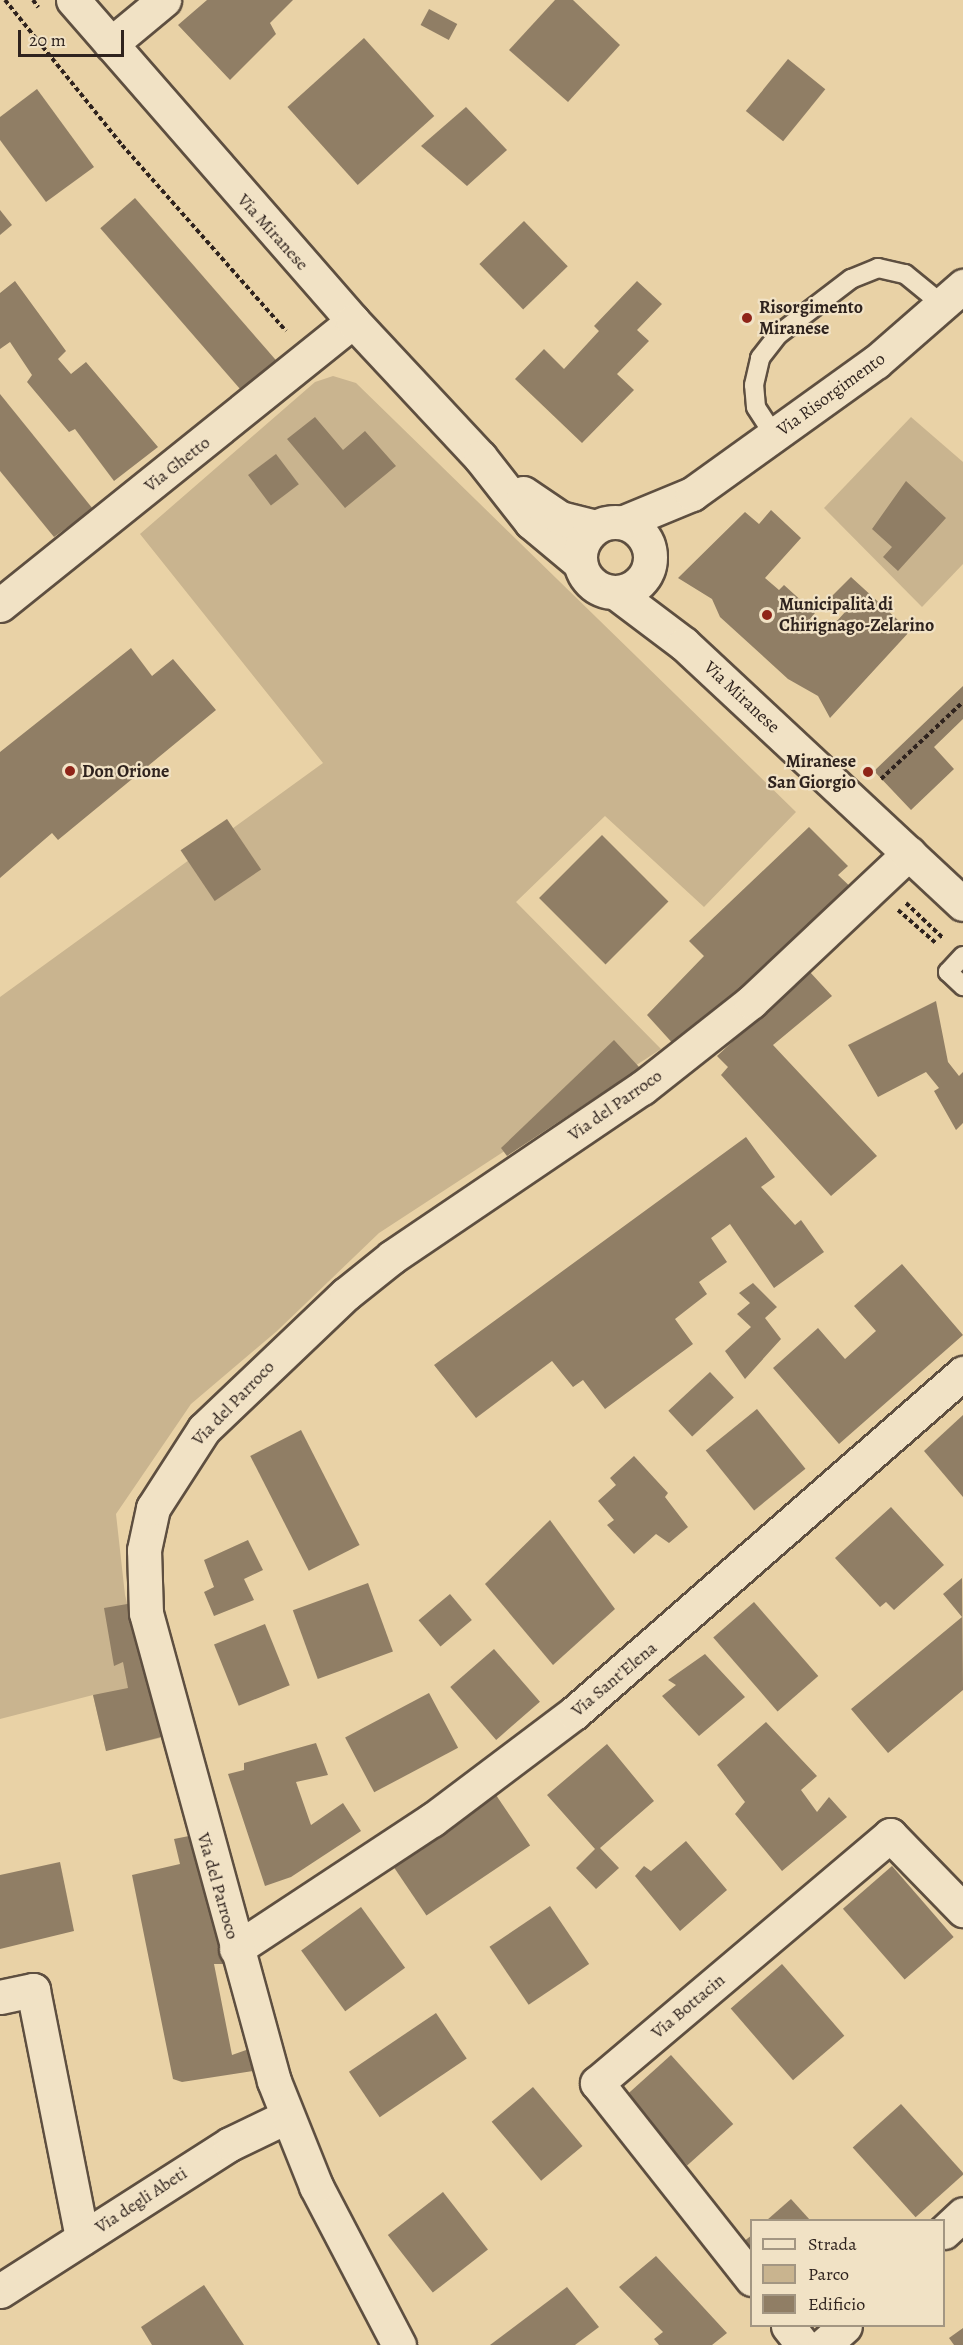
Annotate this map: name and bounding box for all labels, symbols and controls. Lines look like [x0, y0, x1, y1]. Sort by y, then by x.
scale bar [21, 18, 128, 56]
text: 20 m [29, 28, 66, 52]
street label: Via Miranese [233, 189, 313, 275]
place label: Risorgimento Miranese [759, 297, 863, 340]
marker: Risorgimento Miranese [740, 311, 754, 325]
street label: Via Risorgimento [773, 348, 889, 440]
street label: Via Ghetto [140, 432, 214, 496]
place label: Municipalità di Chirignago-Zelarino [779, 594, 934, 636]
marker: Municipalità di Chirignago-Zelarino [760, 608, 774, 622]
street label: Via Miranese [700, 656, 784, 738]
place label: Miranese San Giorgio [768, 751, 856, 794]
place label: Don Orione [82, 760, 169, 782]
marker: Don Orione [63, 764, 77, 778]
marker: Miranese San Giorgio [861, 765, 875, 779]
street label: Via del Parroco [564, 1065, 666, 1145]
street label: Via del Parroco [187, 1356, 279, 1450]
street label: Via Sant'Elena [567, 1637, 661, 1721]
street label: Via del Parroco [192, 1830, 244, 1942]
street label: Via Bottacin [647, 1969, 729, 2043]
street label: Via degli Abeti [91, 2162, 191, 2238]
legend [750, 2219, 945, 2327]
text: Strada [808, 2232, 857, 2256]
text: Parco [808, 2262, 849, 2286]
text: Edificio [808, 2292, 865, 2316]

